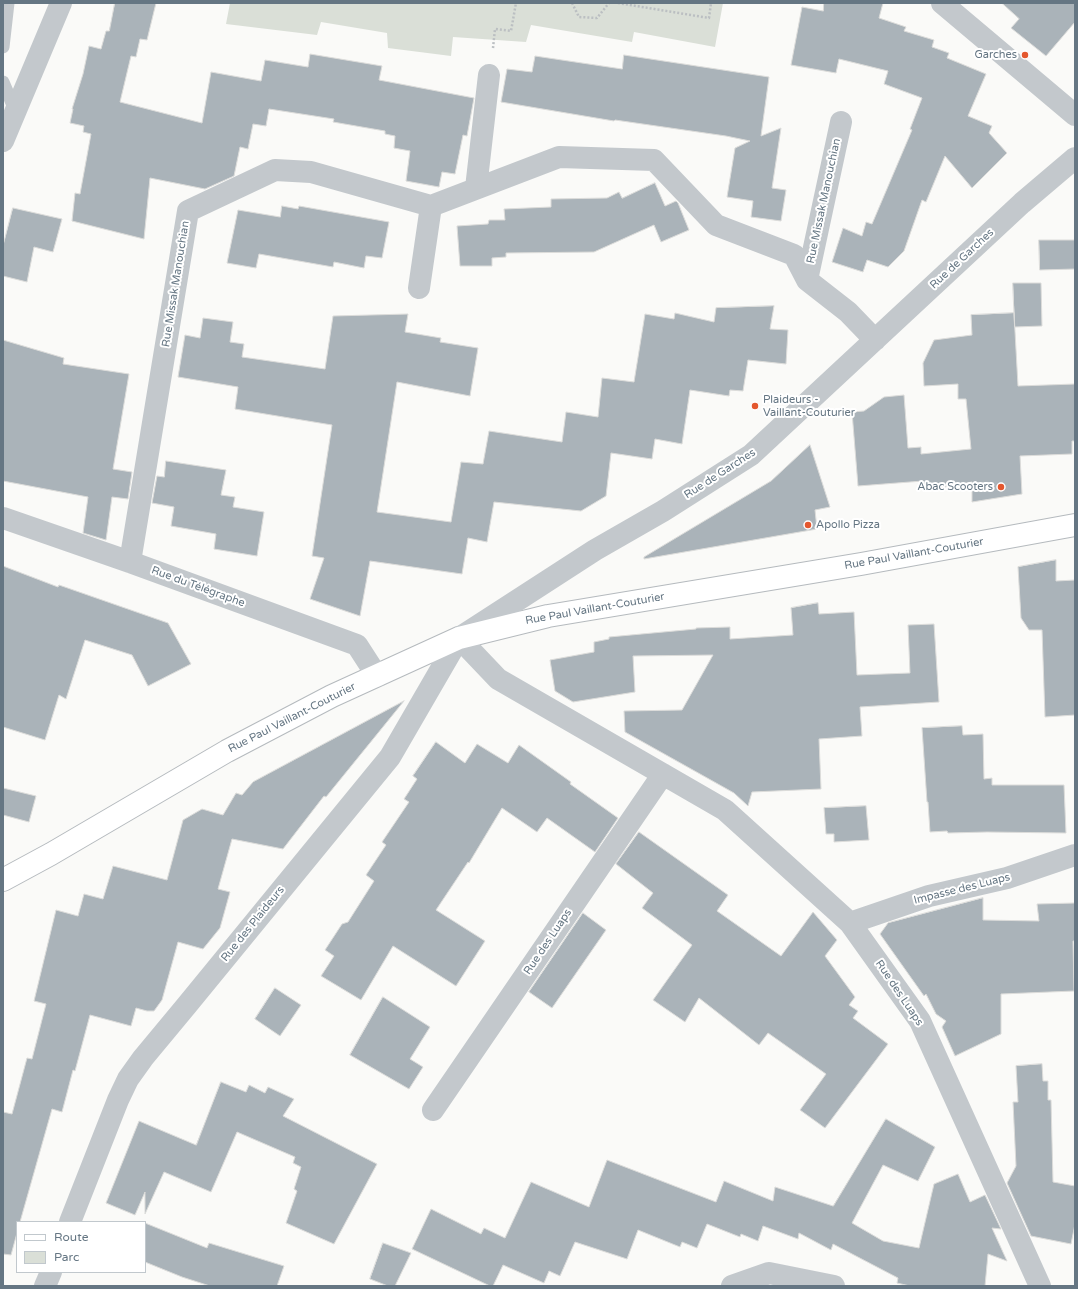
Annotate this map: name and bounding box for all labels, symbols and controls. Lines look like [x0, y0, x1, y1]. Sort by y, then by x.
place label: Garches [974, 48, 1017, 62]
marker: Garches [1020, 50, 1030, 60]
street label: Rue Missak Manouchian [804, 137, 844, 265]
street label: Rue Missak Manouchian [160, 220, 192, 348]
street label: Rue de Garches [927, 226, 997, 292]
place label: Plaideurs - Vaillant-Couturier [763, 393, 855, 419]
marker: Plaideurs - Vaillant-Couturier [750, 401, 760, 411]
street label: Rue de Garches [682, 446, 758, 502]
place label: Abac Scooters [917, 480, 993, 494]
marker: Abac Scooters [996, 482, 1006, 492]
place label: Apollo Pizza [816, 518, 880, 532]
marker: Apollo Pizza [803, 520, 813, 530]
street label: Rue Paul Vaillant-Couturier [843, 535, 985, 573]
street label: Rue du Télégraphe [149, 564, 247, 610]
street label: Rue Paul Vaillant-Couturier [524, 590, 666, 628]
street label: Rue Paul Vaillant-Couturier [226, 680, 358, 756]
street label: Impasse des Luaps [913, 871, 1011, 907]
street label: Rue des Plaideurs [219, 884, 287, 964]
street label: Rue des Luaps [521, 907, 575, 977]
street label: Rue des Luaps [872, 958, 926, 1028]
legend [16, 1221, 146, 1273]
text: Route [54, 1230, 88, 1244]
text: Parc [54, 1250, 79, 1264]

